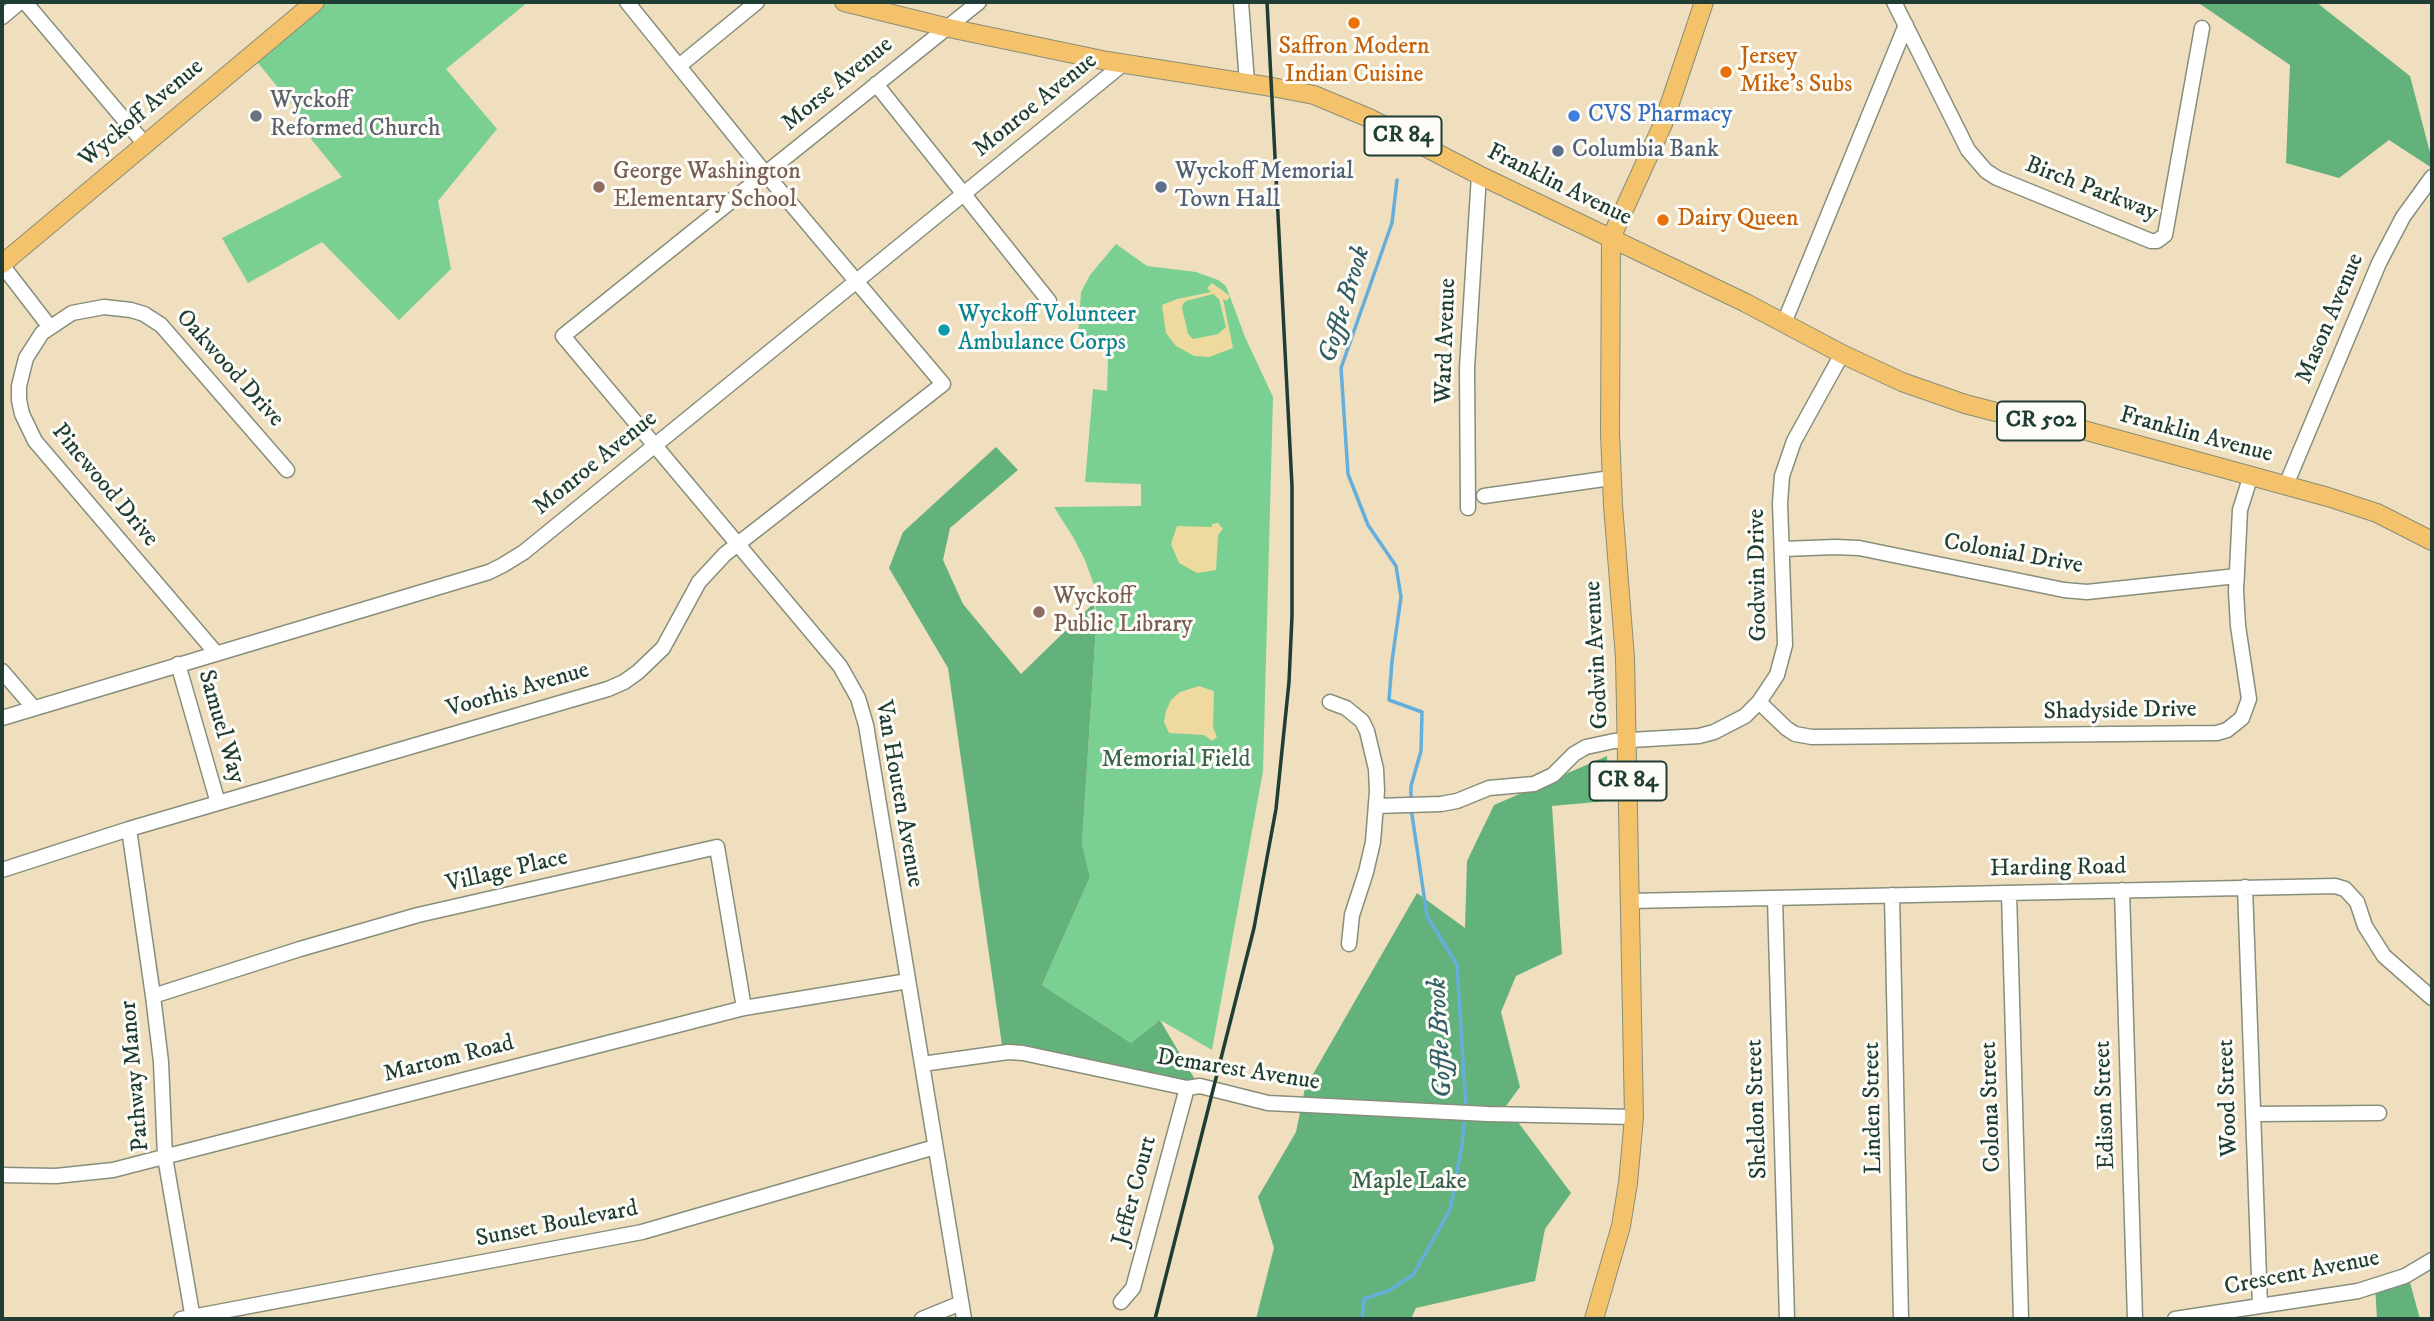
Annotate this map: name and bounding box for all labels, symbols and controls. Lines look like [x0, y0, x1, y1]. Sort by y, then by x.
marker: Saffron Modern Indian Cuisine [1346, 15, 1362, 31]
street label: Morse Avenue [777, 32, 899, 138]
place label: Saffron Modern Indian Cuisine [1278, 34, 1430, 90]
place label: Jersey Mike's Subs [1740, 44, 1852, 100]
street label: Monroe Avenue [968, 47, 1104, 165]
street label: Wyckoff Avenue [74, 53, 210, 175]
marker: Jersey Mike's Subs [1718, 64, 1734, 80]
place label: Wyckoff Reformed Church [270, 88, 441, 144]
place label: CVS Pharmacy [1588, 102, 1732, 130]
marker: Wyckoff Reformed Church [248, 108, 264, 124]
marker: CVS Pharmacy [1566, 108, 1582, 124]
road number: CR 84 [1364, 116, 1442, 155]
place label: Columbia Bank [1572, 137, 1719, 165]
street label: Franklin Avenue [1482, 139, 1636, 233]
marker: Columbia Bank [1550, 143, 1566, 159]
street label: Birch Parkway [2021, 152, 2161, 228]
place label: George Washington Elementary School [613, 159, 801, 215]
place label: Wyckoff Memorial Town Hall [1175, 159, 1353, 215]
marker: George Washington Elementary School [591, 179, 607, 195]
marker: Wyckoff Memorial Town Hall [1153, 179, 1169, 195]
place label: Dairy Queen [1677, 206, 1799, 234]
marker: Dairy Queen [1655, 212, 1671, 228]
water label: Goffle Brook [1314, 243, 1378, 367]
street label: Mason Avenue [2291, 250, 2371, 388]
street label: Ward Avenue [1430, 278, 1464, 404]
place label: Wyckoff Volunteer Ambulance Corps [958, 302, 1136, 358]
street label: Oakwood Drive [169, 304, 289, 434]
marker: Wyckoff Volunteer Ambulance Corps [936, 322, 952, 338]
road number: CR 502 [1997, 402, 2085, 440]
street label: Franklin Avenue [2116, 402, 2276, 470]
street label: Monroe Avenue [528, 405, 664, 523]
street label: Pinewood Drive [44, 419, 164, 553]
street label: Godwin Drive [1743, 508, 1775, 642]
street label: Colonial Drive [1941, 529, 2085, 581]
street label: Godwin Avenue [1580, 580, 1616, 730]
place label: Wyckoff Public Library [1053, 584, 1193, 640]
marker: Wyckoff Public Library [1031, 604, 1047, 620]
street label: Voorhis Avenue [443, 657, 593, 725]
street label: Samuel Way [190, 667, 250, 787]
street label: Shadyside Drive [2043, 696, 2197, 728]
street label: Van Houten Avenue [867, 698, 929, 890]
park label: Memorial Field [1102, 747, 1250, 775]
road number: CR 84 [1590, 762, 1666, 800]
street label: Village Place [443, 844, 571, 900]
street label: Harding Road [1990, 853, 2126, 885]
water label: Goffle Brook [1423, 977, 1461, 1099]
street label: Pathway Manor [115, 999, 157, 1153]
street label: Martom Road [381, 1030, 517, 1090]
street label: Sheldon Street [1741, 1038, 1775, 1180]
street label: Wood Street [2213, 1039, 2245, 1157]
street label: Edison Street [2089, 1040, 2123, 1170]
street label: Colona Street [1975, 1041, 2009, 1173]
street label: Linden Street [1858, 1042, 1890, 1174]
street label: Demarest Avenue [1154, 1044, 1322, 1098]
street label: Jeffer Court [1108, 1133, 1164, 1249]
park label: Maple Lake [1351, 1169, 1467, 1197]
street label: Sunset Boulevard [473, 1195, 641, 1255]
street label: Crescent Avenue [2222, 1245, 2382, 1303]

